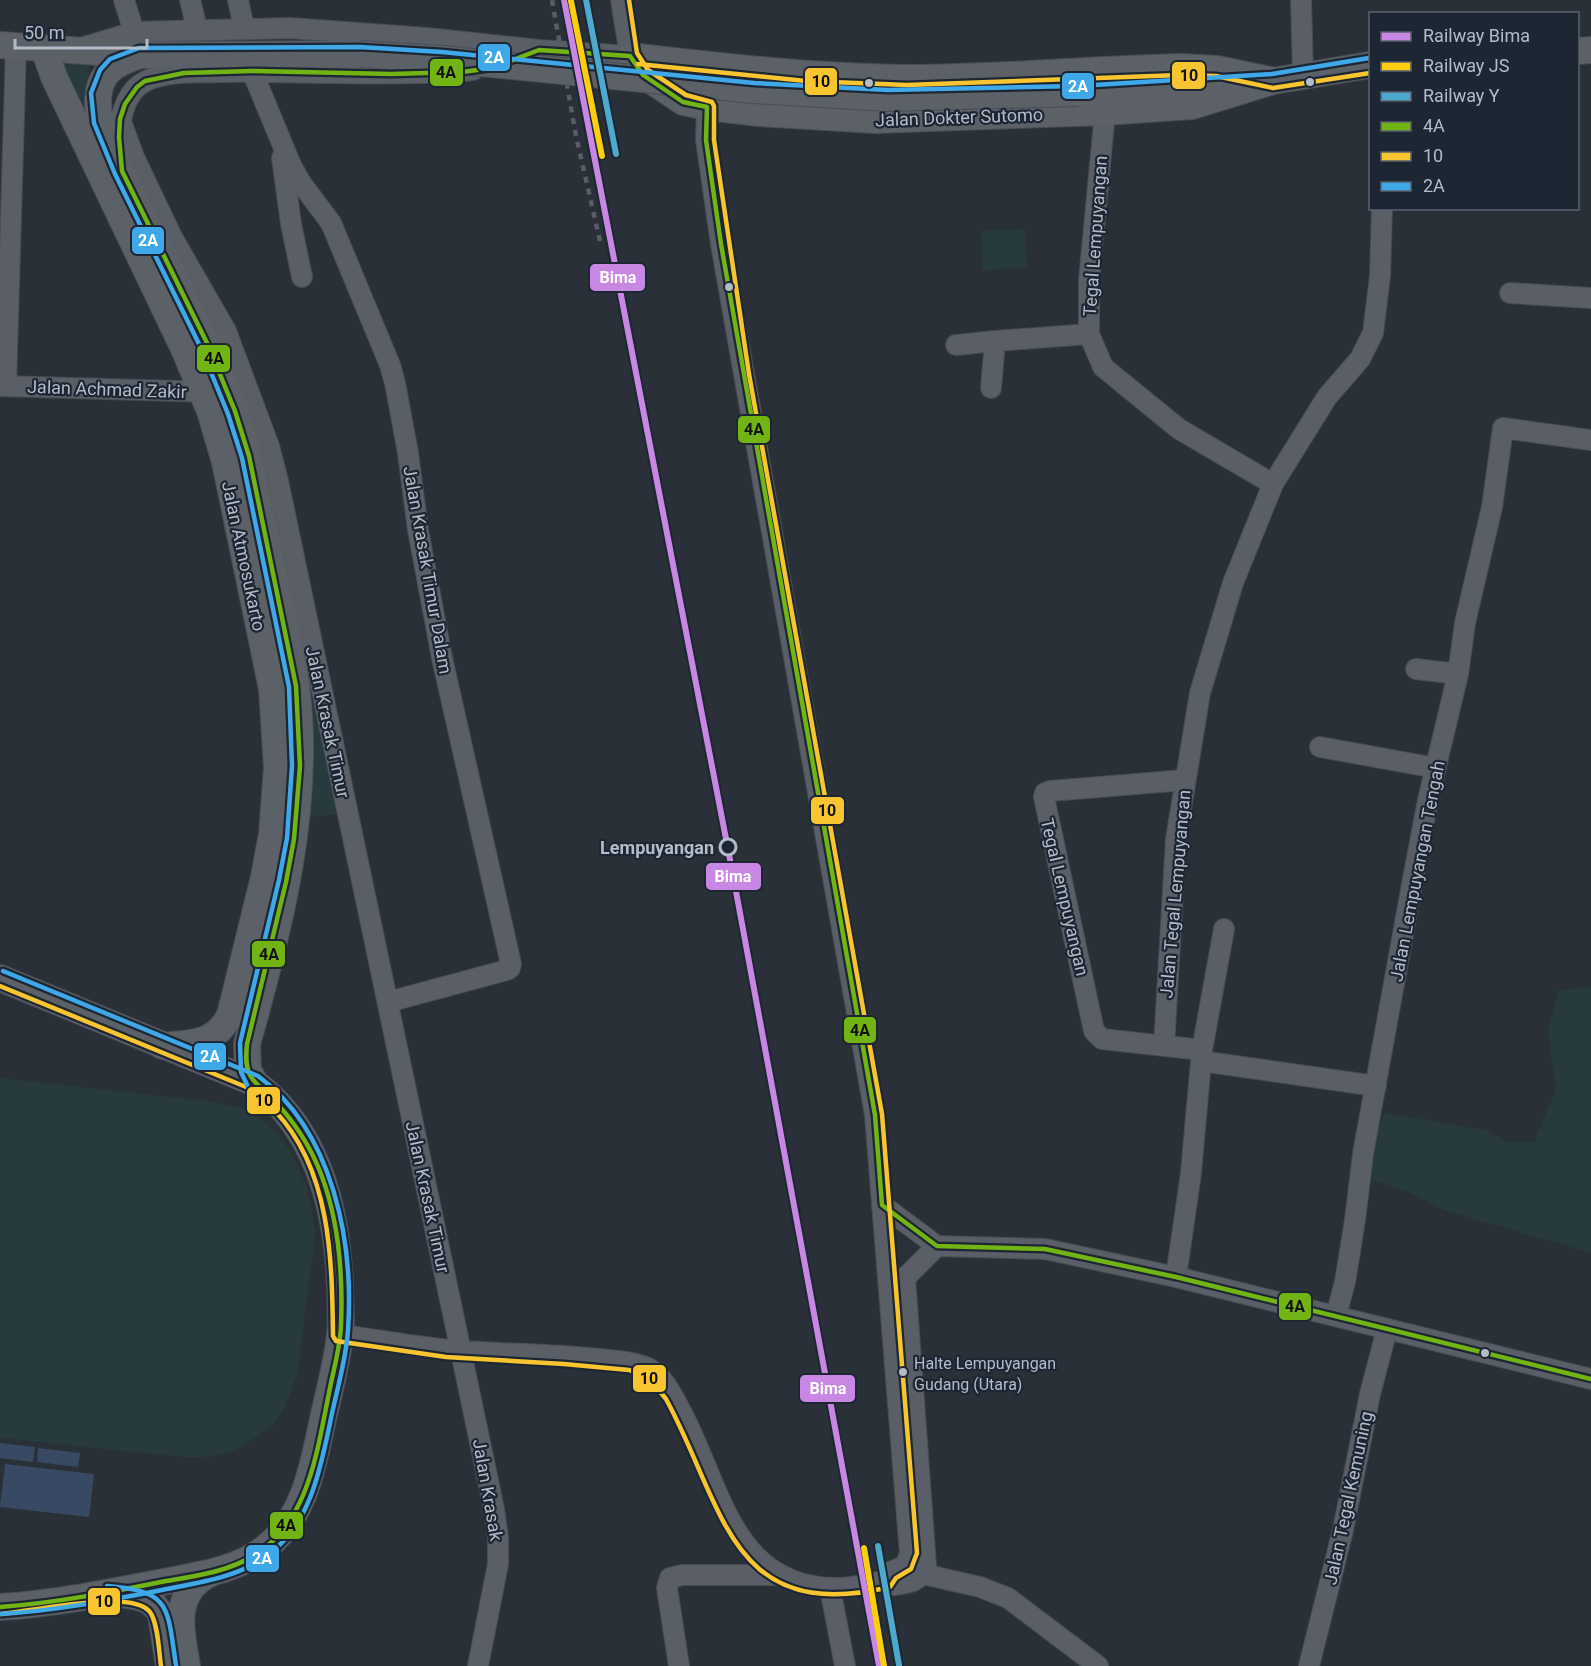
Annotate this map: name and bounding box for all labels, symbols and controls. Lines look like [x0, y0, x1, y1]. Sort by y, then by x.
scale bar [15, 12, 147, 50]
legend [1369, 12, 1579, 210]
text: 50 m [24, 22, 64, 43]
text: Railway Bima [1423, 25, 1530, 46]
line badge: 2A [477, 43, 511, 72]
text: 2A [484, 48, 504, 67]
text: Railway JS [1423, 55, 1510, 76]
line badge: 4A [429, 58, 464, 87]
line badge: 10 [1171, 61, 1206, 90]
text: 4A [436, 63, 456, 82]
text: 10 [1180, 66, 1198, 85]
line badge: 10 [804, 67, 838, 96]
text: 10 [812, 72, 830, 91]
line badge: 2A [1061, 72, 1095, 100]
unlabelled marker [1304, 76, 1316, 88]
unlabelled marker [863, 77, 875, 89]
text: 2A [1068, 77, 1088, 96]
text: Railway Y [1423, 85, 1500, 106]
street label: Jalan Dokter Sutomo [875, 104, 1043, 130]
text: 4A [1423, 115, 1445, 136]
text: 10 [1423, 145, 1443, 166]
street label: Tegal Lempuyangan [1079, 155, 1111, 317]
text: 2A [1423, 175, 1445, 196]
line badge: 2A [131, 226, 165, 255]
text: 2A [138, 231, 158, 250]
line badge: Bima [589, 263, 646, 292]
text: Bima [600, 268, 637, 287]
unlabelled marker [723, 281, 735, 293]
line badge: 4A [196, 344, 231, 373]
text: 4A [204, 349, 224, 368]
street label: Jalan Achmad Zakir [27, 376, 187, 402]
line badge: 4A [737, 415, 771, 444]
text: 4A [744, 420, 764, 439]
street label: Jalan Krasak Timur Dalam [399, 465, 457, 675]
street label: Jalan Atmosukarto [218, 479, 270, 633]
street label: Jalan Krasak Timur [302, 644, 354, 800]
street label: Jalan Lempuyangan Tengah [1385, 759, 1449, 983]
street label: Jalan Tegal Lempuyangan [1155, 789, 1195, 999]
line badge: 10 [810, 796, 845, 825]
text: 10 [818, 801, 836, 820]
street label: Tegal Lempuyangan [1037, 816, 1093, 978]
place label: Lempuyangan [600, 837, 714, 858]
marker: Lempuyangan [719, 838, 737, 856]
line badge: Bima [705, 862, 762, 891]
text: Bima [715, 867, 752, 886]
line badge: 4A [251, 940, 286, 968]
text: 4A [259, 945, 279, 964]
line badge: 4A [843, 1016, 877, 1044]
text: 4A [850, 1021, 870, 1040]
line badge: 2A [193, 1042, 227, 1071]
text: 2A [200, 1047, 220, 1066]
line badge: 10 [246, 1086, 281, 1115]
text: 10 [255, 1091, 273, 1110]
street label: Jalan Krasak Timur [402, 1119, 454, 1275]
line badge: 4A [1278, 1292, 1312, 1321]
text: 4A [1285, 1297, 1305, 1316]
unlabelled marker [1479, 1347, 1491, 1359]
place label: Halte Lempuyangan Gudang (Utara) [914, 1354, 1056, 1394]
line badge: 10 [632, 1364, 667, 1393]
marker: Halte Lempuyangan Gudang (Utara) [897, 1366, 909, 1378]
text: 10 [640, 1369, 658, 1388]
line badge: Bima [799, 1374, 856, 1403]
text: Bima [810, 1379, 847, 1398]
street label: Jalan Tegal Kemuning [1319, 1409, 1377, 1587]
street label: Jalan Krasak [469, 1437, 507, 1544]
line badge: 4A [269, 1511, 304, 1540]
text: 4A [276, 1516, 296, 1535]
line badge: 2A [245, 1544, 280, 1573]
text: 2A [252, 1549, 272, 1568]
line badge: 10 [87, 1587, 121, 1616]
text: 10 [95, 1592, 113, 1611]

